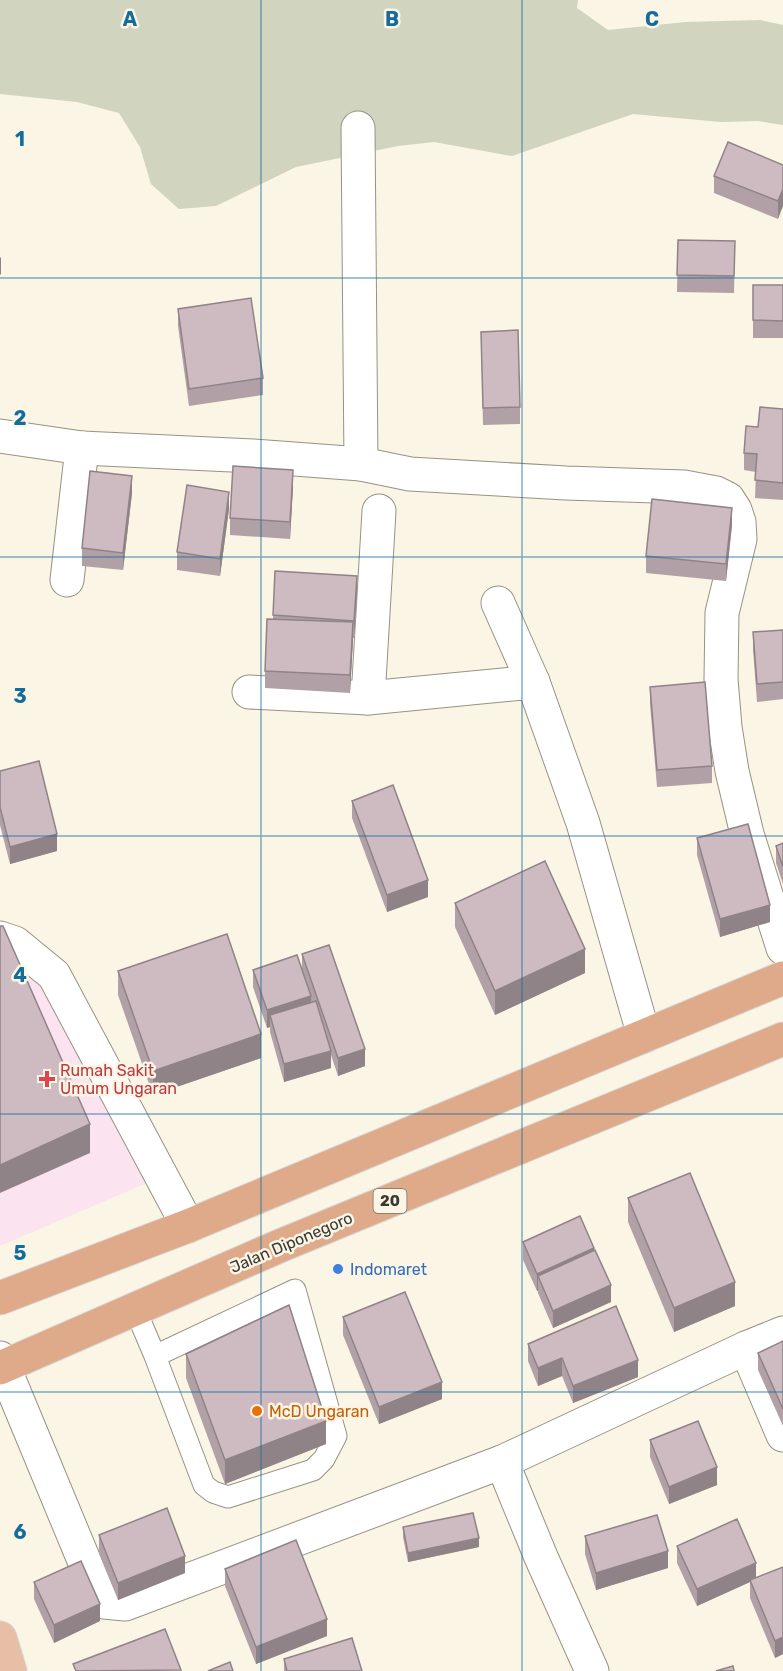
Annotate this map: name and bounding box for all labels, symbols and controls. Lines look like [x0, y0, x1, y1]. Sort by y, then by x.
text: A [123, 7, 138, 31]
text: B [385, 7, 399, 31]
text: C [645, 7, 659, 31]
text: 1 [15, 127, 25, 151]
text: 2 [14, 406, 27, 430]
text: 3 [13, 684, 27, 708]
text: 4 [13, 963, 27, 987]
place label: Rumah Sakit Umum Ungaran [60, 1061, 177, 1098]
marker: Rumah Sakit Umum Ungaran [38, 1070, 56, 1088]
road number: 20 [374, 1189, 406, 1213]
street label: Jalan Diponegoro [227, 1208, 355, 1277]
text: 5 [14, 1241, 27, 1265]
place label: Indomaret [350, 1260, 427, 1279]
marker: Indomaret [331, 1262, 345, 1276]
place label: McD Ungaran [269, 1402, 369, 1421]
marker: McD Ungaran [250, 1404, 264, 1418]
text: 6 [13, 1520, 27, 1544]

